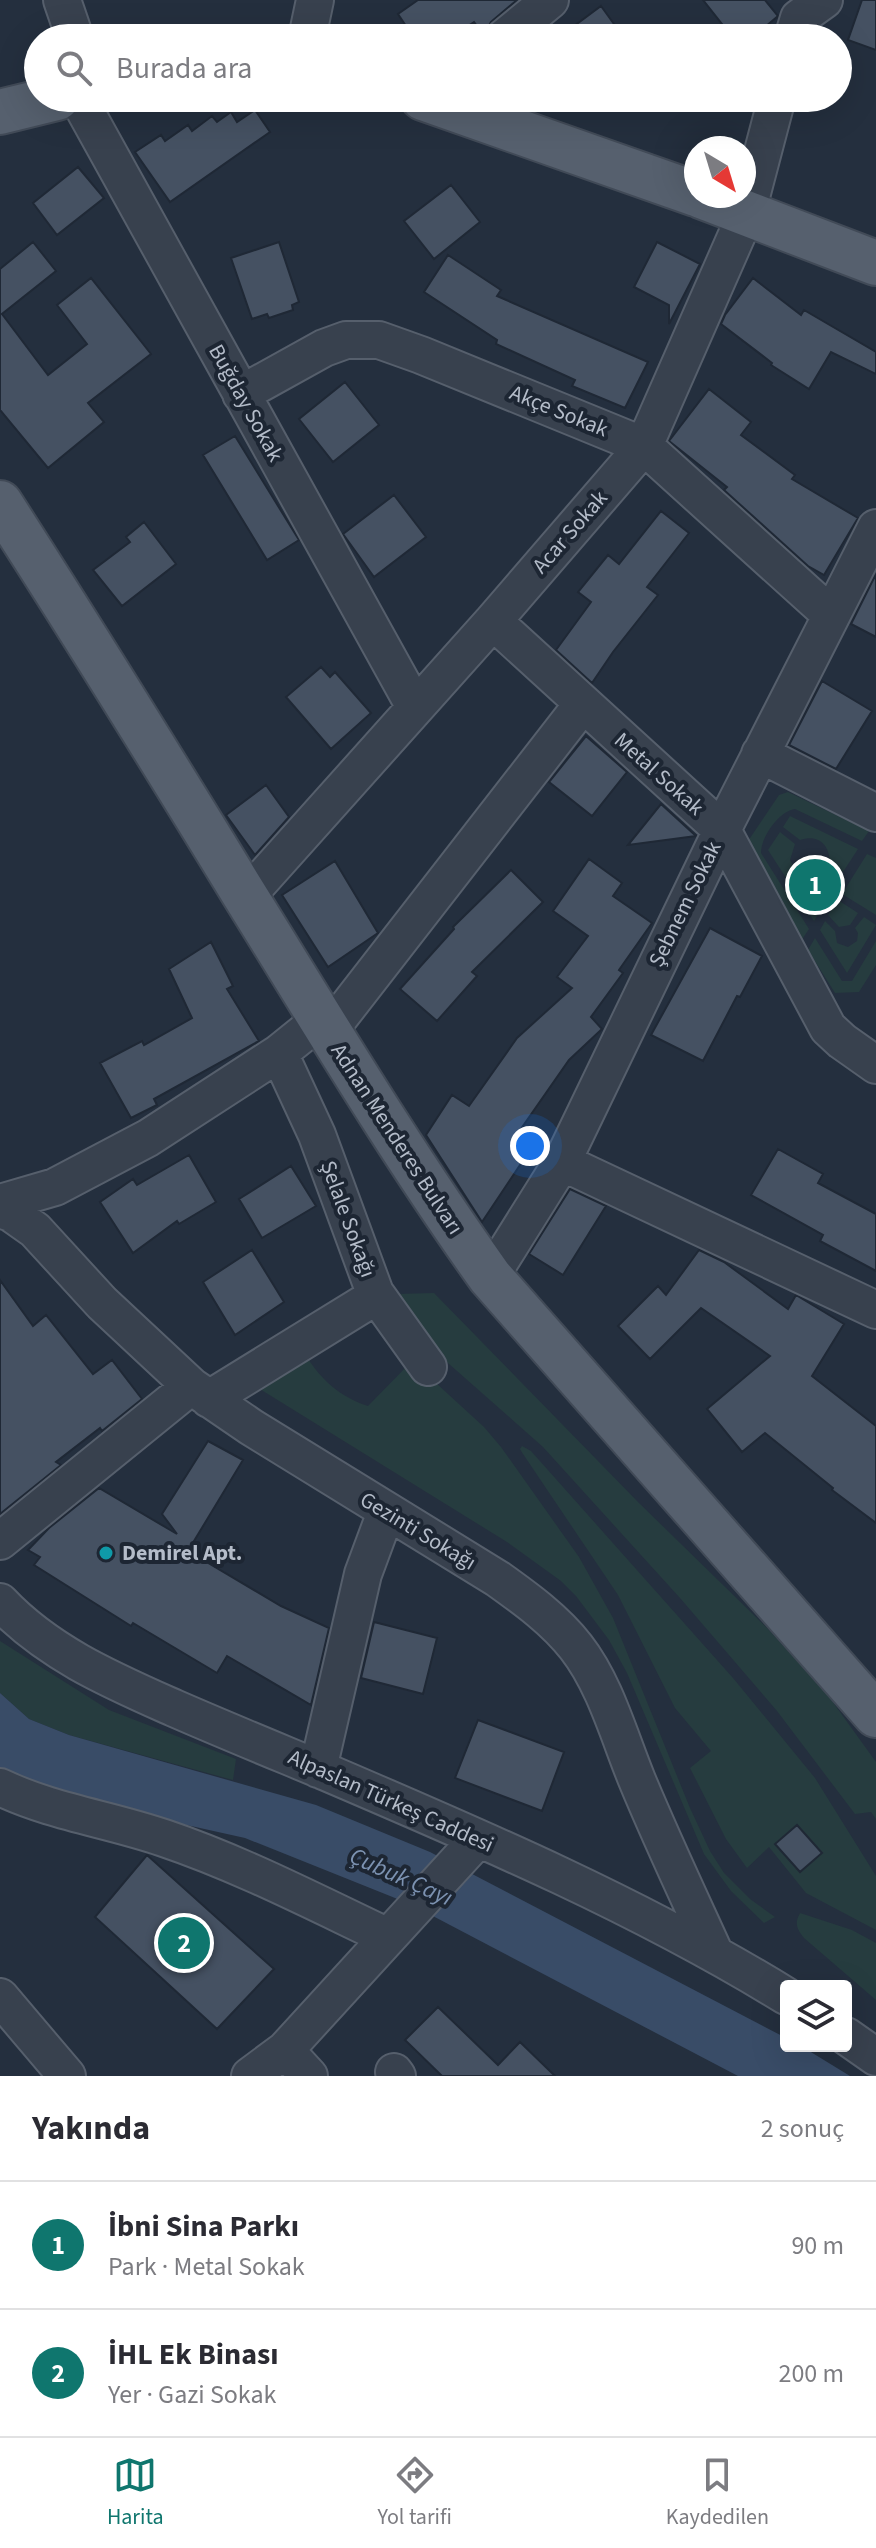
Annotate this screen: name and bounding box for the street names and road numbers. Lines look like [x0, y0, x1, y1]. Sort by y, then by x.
street label: Buğday Sokak [200, 338, 292, 468]
street label: Akçe Sokak [505, 377, 613, 445]
street label: Acar Sokak [525, 483, 615, 581]
street label: Metal Sokak [607, 725, 711, 823]
street label: Şebnem Sokak [641, 835, 729, 972]
street label: Adnan Menderes Bulvarı [323, 1037, 471, 1241]
street label: Şelale Sokağı [312, 1156, 384, 1282]
street label: Gezinti Sokağı [354, 1484, 482, 1578]
street label: Alpaslan Türkeş Caddesi [283, 1741, 499, 1861]

